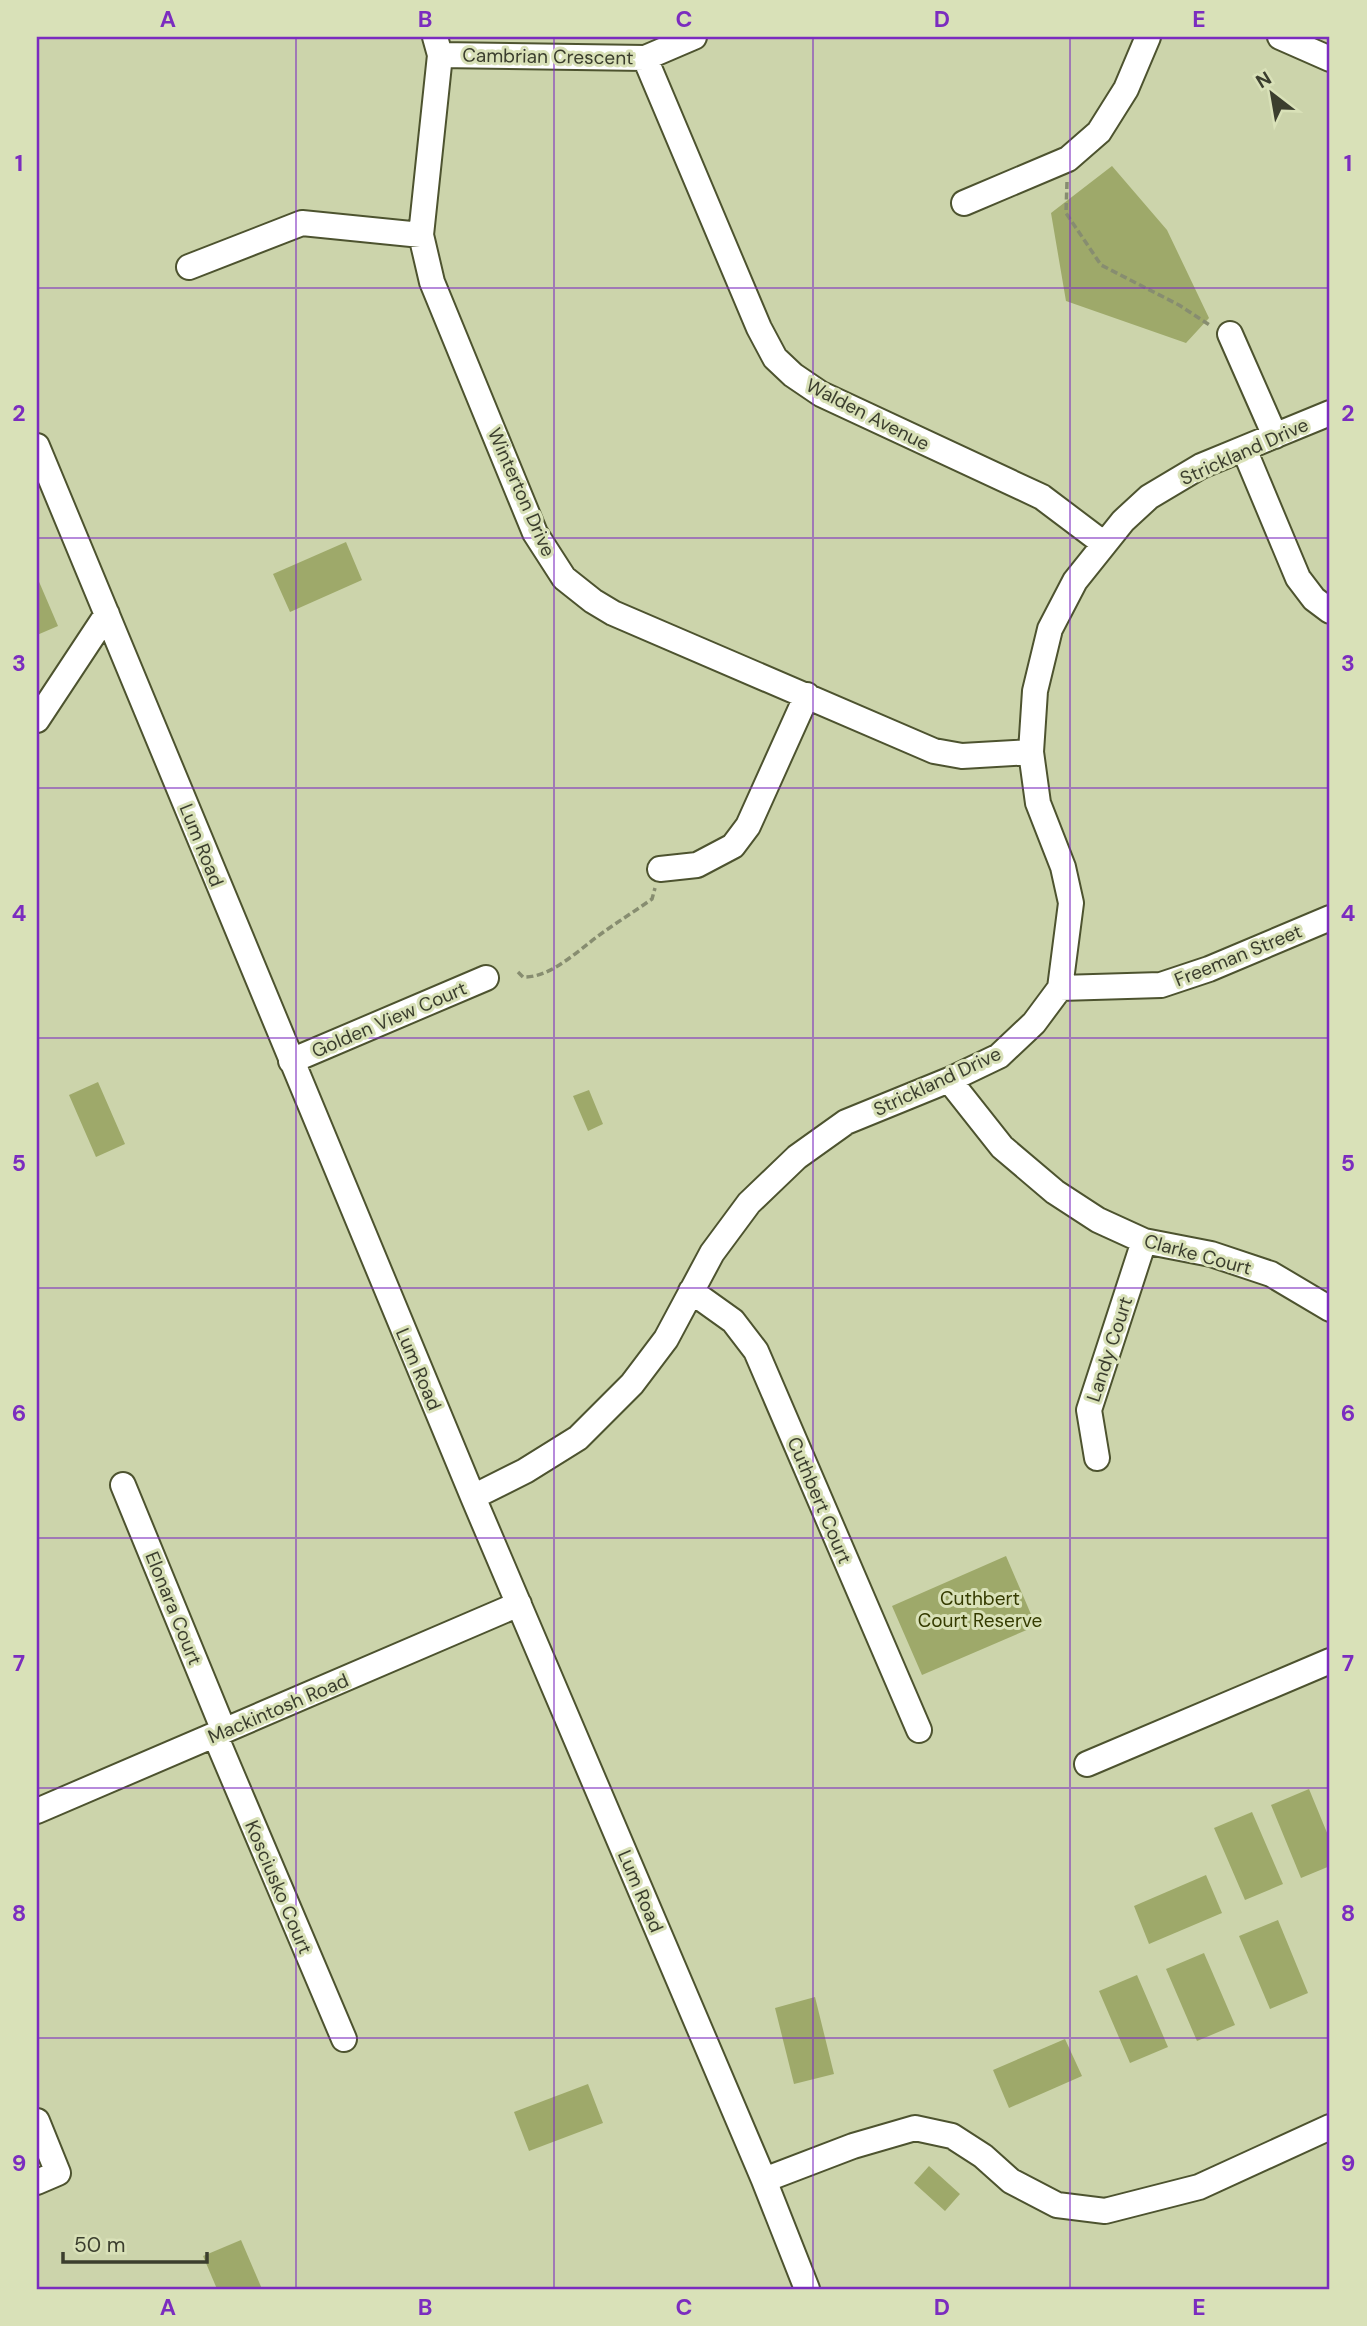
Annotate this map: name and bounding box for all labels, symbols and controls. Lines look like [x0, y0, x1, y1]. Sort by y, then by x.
text: A [160, 4, 176, 34]
text: B [418, 4, 432, 34]
text: C [676, 4, 692, 34]
text: D [934, 4, 950, 34]
text: E [1192, 4, 1206, 34]
street label: Cambrian Crescent [462, 43, 634, 70]
north arrow [1238, 60, 1308, 130]
text: N [1251, 66, 1276, 94]
text: 1 [15, 148, 23, 178]
text: 1 [1344, 148, 1352, 178]
street label: Walden Avenue [802, 373, 934, 456]
text: 2 [12, 398, 26, 428]
text: 2 [1341, 398, 1355, 428]
street label: Strickland Drive [1176, 412, 1312, 491]
street label: Winterton Drive [482, 424, 561, 560]
text: 3 [12, 648, 26, 678]
text: 3 [1341, 648, 1355, 678]
street label: Lum Road [174, 800, 229, 890]
text: 4 [12, 898, 27, 928]
text: 4 [1341, 898, 1356, 928]
street label: Freeman Street [1171, 918, 1306, 992]
street label: Golden View Court [308, 976, 471, 1063]
street label: Strickland Drive [869, 1041, 1005, 1122]
text: 5 [12, 1148, 26, 1178]
text: 5 [1341, 1148, 1355, 1178]
street label: Clarke Court [1141, 1228, 1254, 1281]
street label: Landy Court [1081, 1293, 1138, 1405]
street label: Lum Road [390, 1324, 447, 1414]
text: 6 [12, 1398, 26, 1428]
text: 6 [1341, 1398, 1355, 1428]
street label: Cuthbert Court [782, 1433, 857, 1567]
street label: Elonara Court [139, 1548, 208, 1669]
park label: Cuthbert Court Reserve [918, 1586, 1042, 1633]
text: 7 [13, 1648, 25, 1678]
text: 7 [1342, 1648, 1354, 1678]
street label: Mackintosh Road [204, 1668, 352, 1749]
street label: Kosciusko Court [239, 1817, 318, 1958]
street label: Lum Road [612, 1846, 669, 1936]
text: 8 [12, 1898, 26, 1928]
text: 8 [1341, 1898, 1355, 1928]
text: 9 [12, 2148, 26, 2178]
text: 9 [1341, 2148, 1355, 2178]
scale bar [63, 2221, 206, 2265]
text: 50 m [74, 2231, 125, 2259]
text: A [160, 2292, 176, 2322]
text: B [418, 2292, 432, 2322]
text: C [676, 2292, 692, 2322]
text: D [934, 2292, 950, 2322]
text: E [1192, 2292, 1206, 2322]

